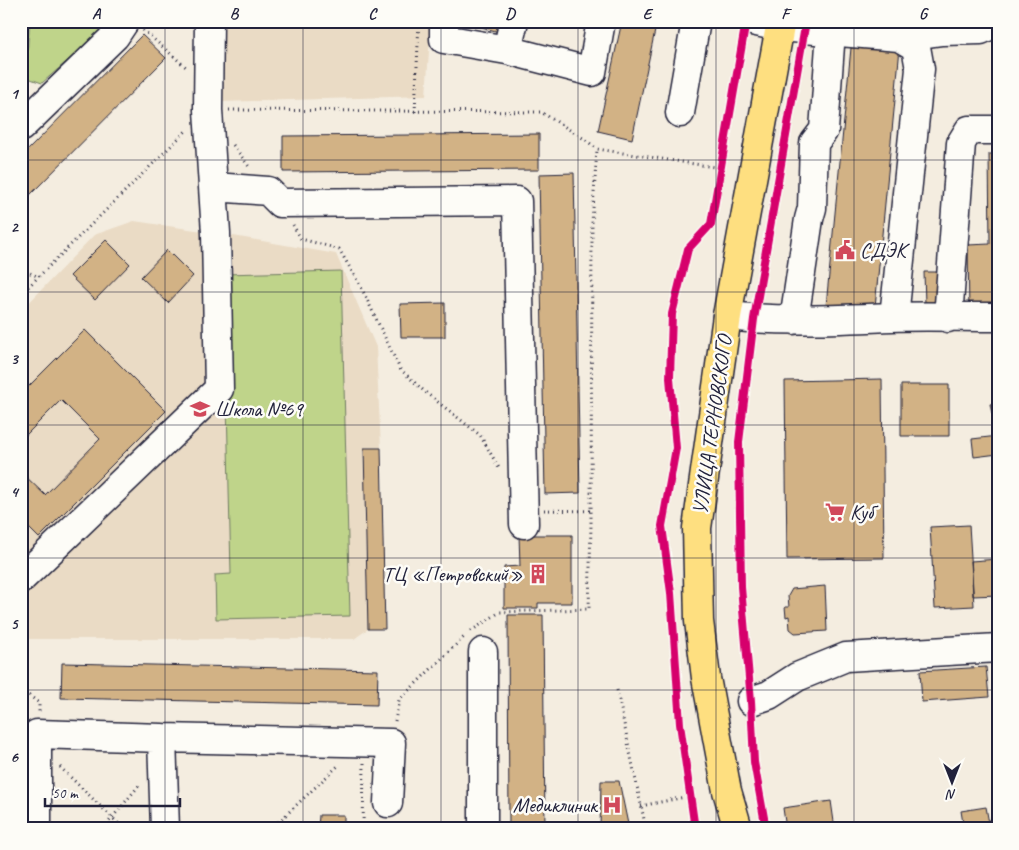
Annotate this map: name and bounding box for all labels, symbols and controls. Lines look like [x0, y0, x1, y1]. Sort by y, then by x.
text: A [92, 4, 102, 24]
text: B [230, 4, 240, 24]
text: C [368, 4, 378, 24]
text: D [505, 4, 516, 24]
text: E [643, 4, 654, 24]
text: F [781, 4, 792, 24]
text: G [919, 4, 929, 24]
text: 1 [10, 84, 19, 104]
text: 2 [10, 217, 19, 237]
place label: СДЭК [860, 237, 910, 263]
public building icon: СДЭК [834, 239, 856, 261]
street label: УЛИЦА ТЕРНОВСКОГО [687, 331, 738, 516]
text: 3 [10, 349, 19, 369]
place label: Школа №69 [215, 396, 304, 422]
school or university icon: Школа №69 [189, 398, 211, 420]
text: 4 [10, 482, 19, 502]
place label: Куб [850, 499, 879, 525]
supermarket icon: Куб [824, 501, 846, 523]
place label: ТЦ «Петровский» [383, 561, 523, 587]
building icon: ТЦ «Петровский» [527, 563, 549, 585]
text: 5 [11, 614, 20, 634]
text: 6 [10, 747, 19, 767]
north arrow [926, 758, 976, 808]
scale bar [45, 775, 180, 807]
text: 50 m [52, 784, 79, 803]
text: N [945, 786, 956, 803]
place label: Медиклиник [513, 792, 599, 818]
hospital icon: Медиклиник [601, 794, 623, 816]

